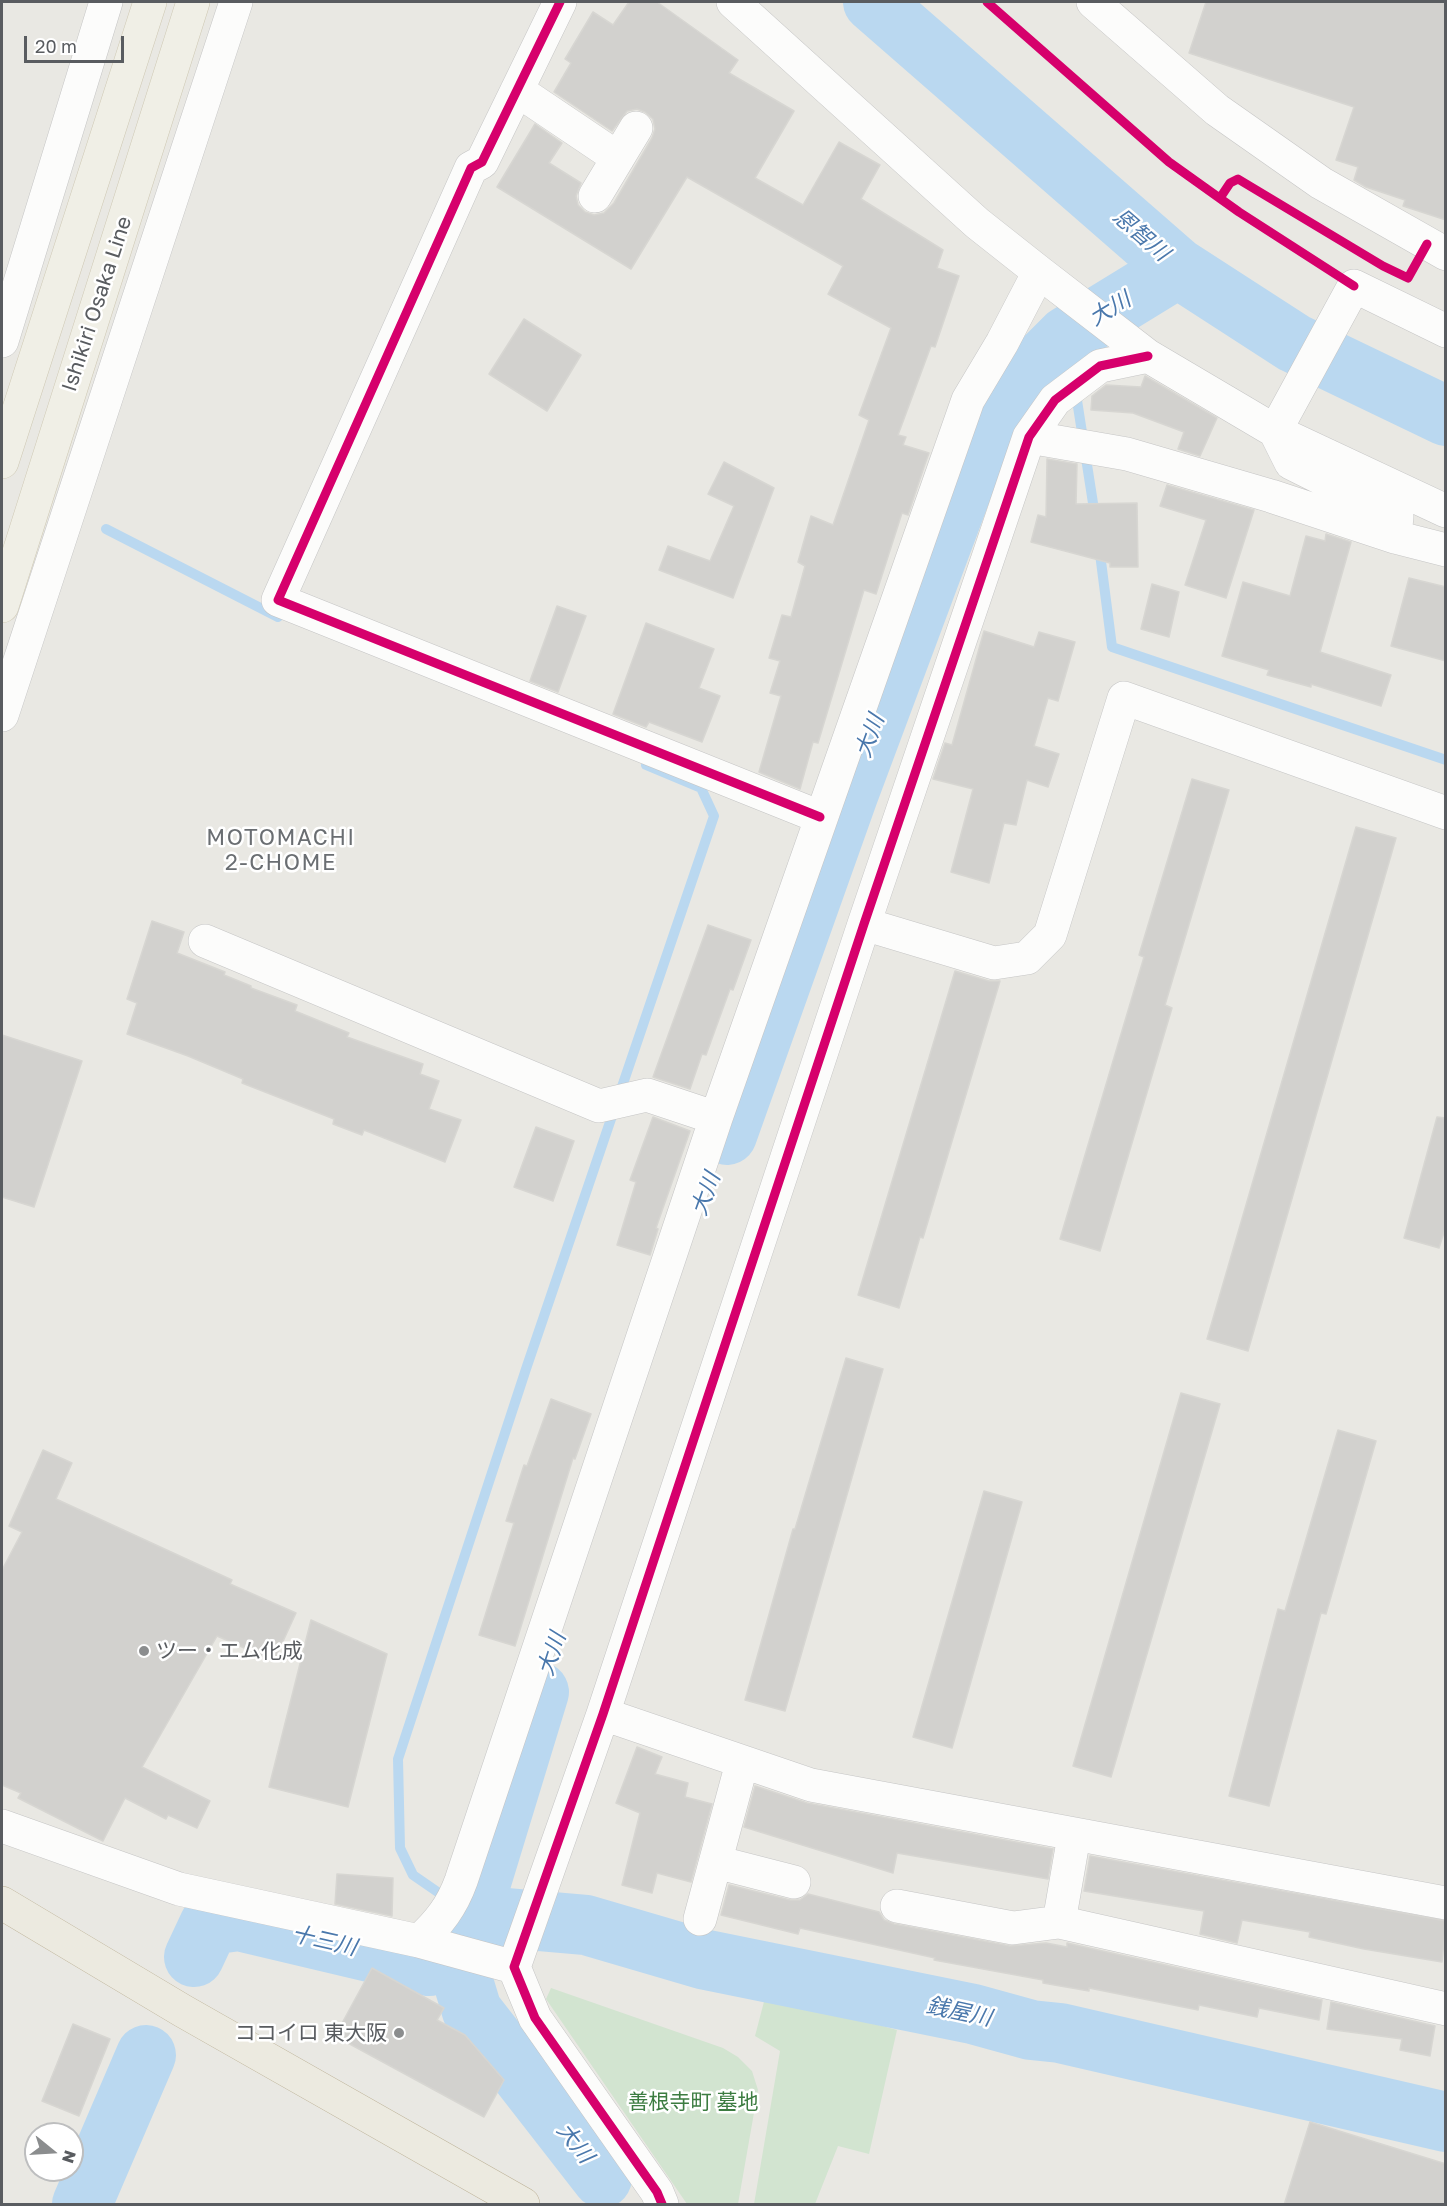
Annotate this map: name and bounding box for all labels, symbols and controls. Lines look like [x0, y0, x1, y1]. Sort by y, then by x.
scale bar [27, 24, 128, 62]
text: 20 m [35, 35, 77, 57]
water label: 恩智川 [1107, 203, 1175, 267]
street label: Ishikiri Osaka Line [57, 213, 137, 395]
water label: 大川 [1084, 286, 1136, 332]
water label: 大川 [850, 711, 890, 761]
district label: MOTOMACHI 2-CHOME [206, 825, 356, 876]
water label: 大川 [686, 1169, 726, 1219]
water label: 大川 [533, 1629, 571, 1679]
place label: ツー・エム化成 [156, 1638, 303, 1664]
marker: ツー・エム化成 [137, 1644, 151, 1658]
water label: 十三川 [289, 1921, 359, 1961]
water label: 銭屋川 [924, 1992, 994, 2032]
place label: ココイロ 東大阪 [235, 2020, 387, 2046]
marker: ココイロ 東大阪 [392, 2026, 406, 2040]
park label: 善根寺町 墓地 [627, 2089, 759, 2115]
water label: 大川 [551, 2118, 599, 2168]
north arrow [24, 2122, 84, 2182]
text: N [58, 2148, 81, 2166]

